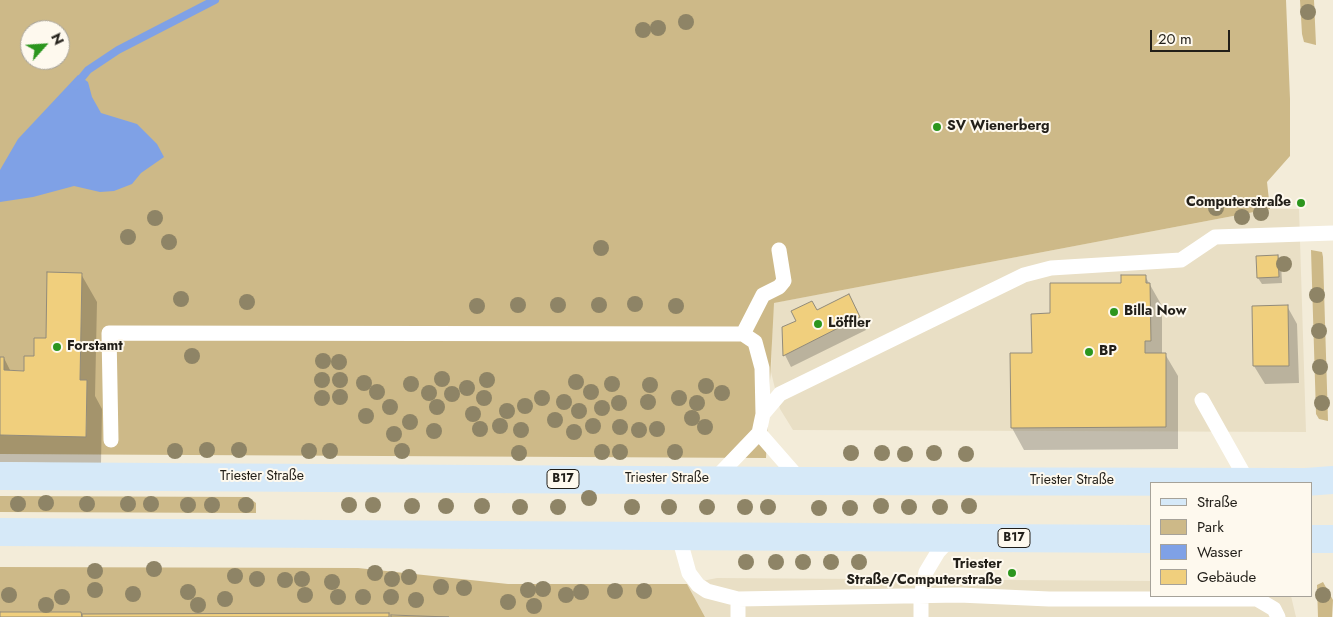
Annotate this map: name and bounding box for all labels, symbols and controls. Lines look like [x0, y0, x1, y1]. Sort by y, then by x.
north arrow [20, 20, 70, 70]
scale bar [1153, 20, 1233, 52]
text: 20 m [1158, 28, 1192, 50]
text: N [46, 29, 69, 48]
place label: SV Wienerberg [947, 119, 1050, 135]
marker: SV Wienerberg [931, 121, 943, 133]
place label: Computerstraße [1186, 195, 1291, 211]
marker: Computerstraße [1295, 197, 1307, 209]
place label: Billa Now [1124, 304, 1186, 320]
marker: Billa Now [1108, 306, 1120, 318]
place label: Löffler [828, 316, 871, 332]
marker: Löffler [812, 318, 824, 330]
place label: Forstamt [67, 339, 123, 355]
marker: Forstamt [51, 341, 63, 353]
place label: BP [1099, 344, 1117, 360]
marker: BP [1083, 346, 1095, 358]
street label: Triester Straße [220, 469, 304, 485]
road number: B17 [547, 469, 579, 488]
street label: Triester Straße [625, 471, 709, 487]
street label: Triester Straße [1030, 473, 1114, 489]
legend [1150, 482, 1313, 597]
text: Straße [1197, 491, 1237, 513]
text: Park [1197, 516, 1224, 538]
road number: B17 [998, 528, 1030, 548]
text: Wasser [1197, 541, 1243, 563]
place label: Triester Straße/Computerstraße [846, 557, 1002, 590]
text: Gebäude [1197, 566, 1256, 588]
marker: Triester Straße/Computerstraße [1006, 567, 1018, 579]

